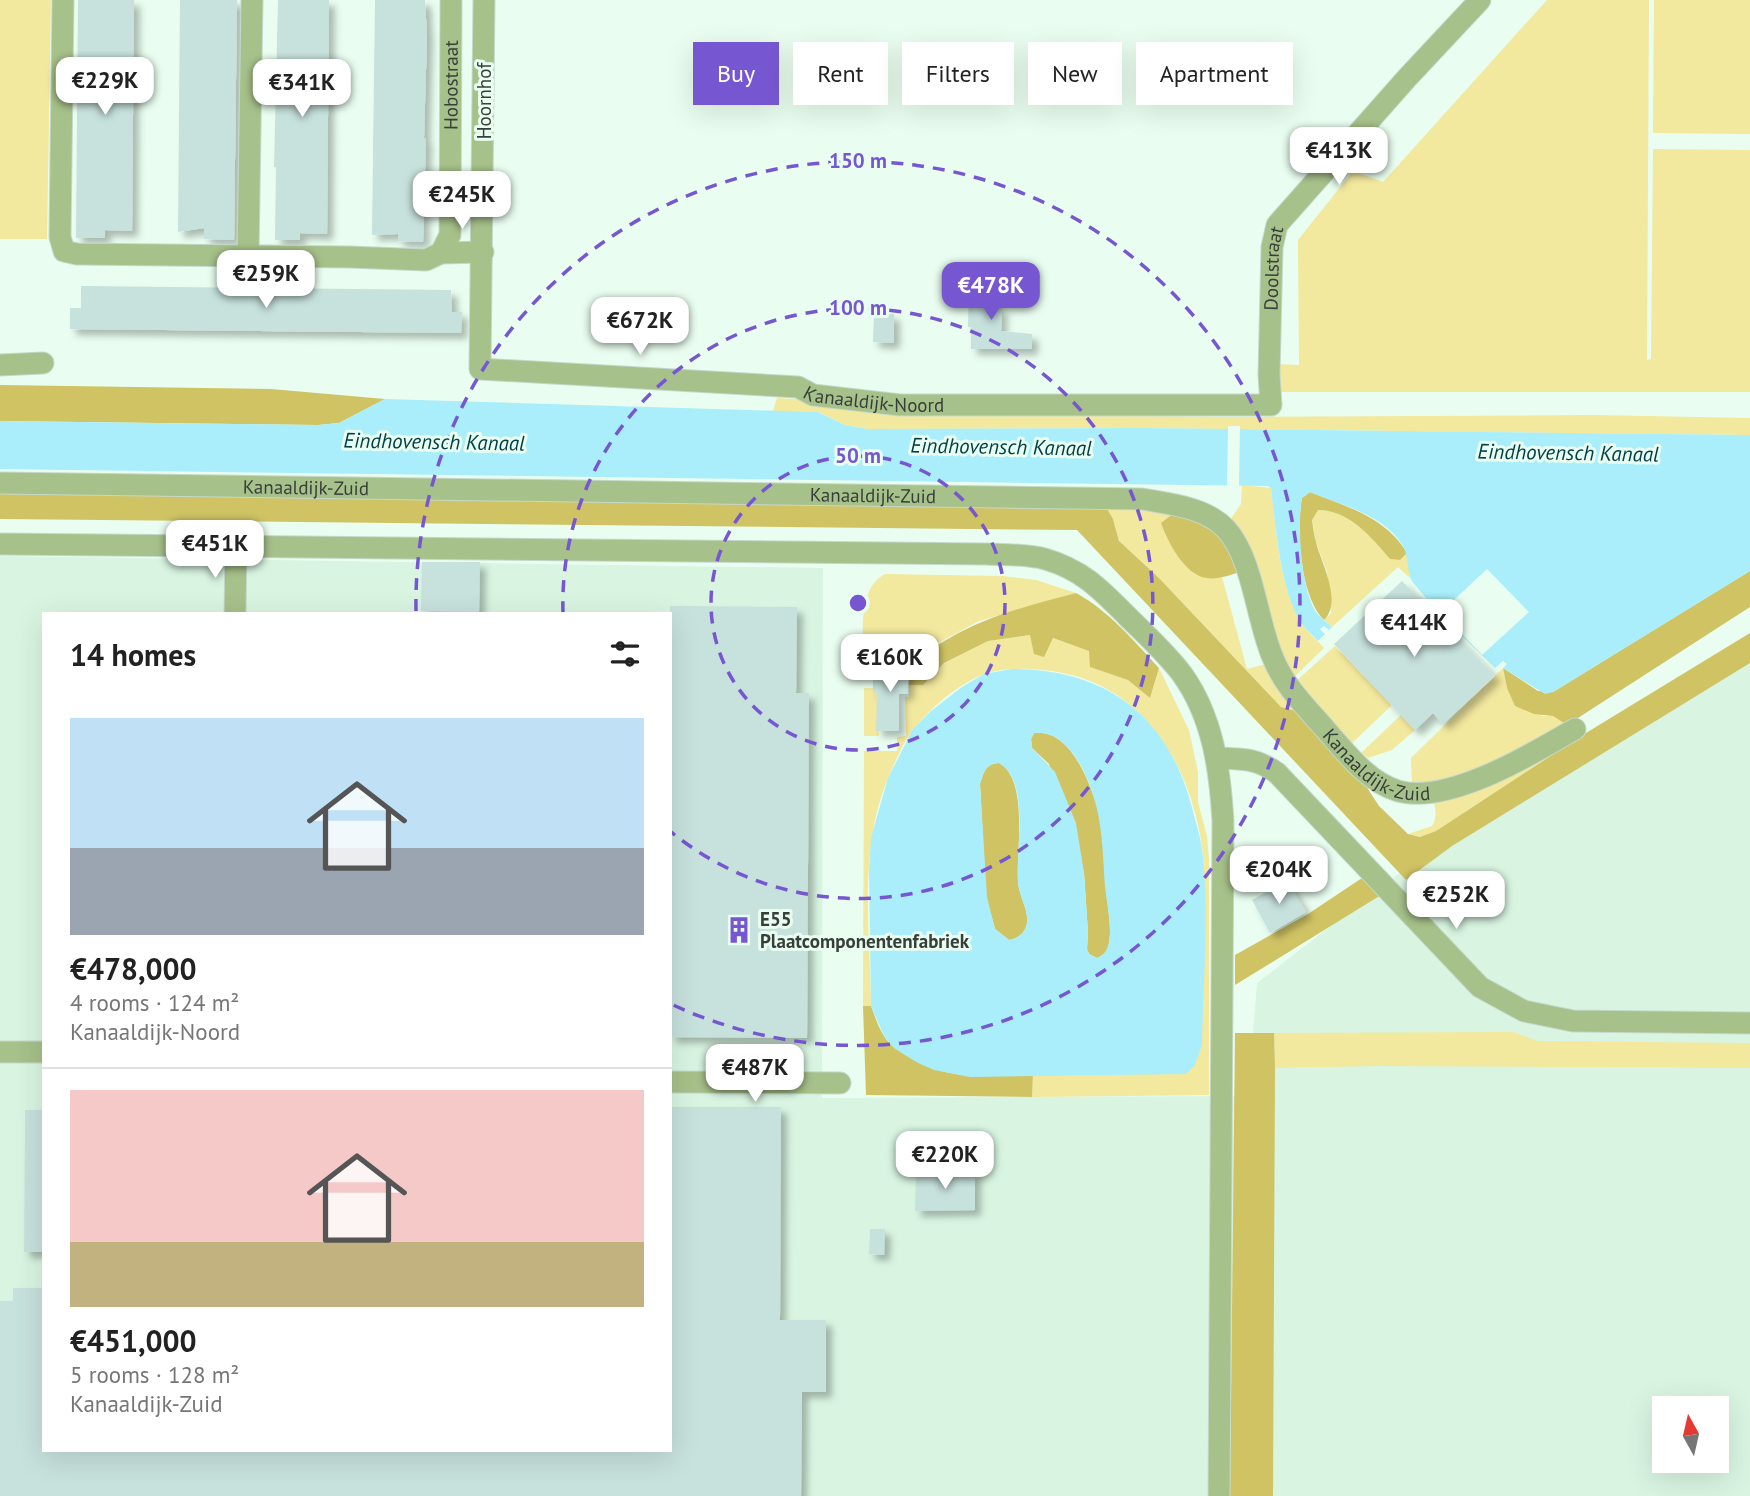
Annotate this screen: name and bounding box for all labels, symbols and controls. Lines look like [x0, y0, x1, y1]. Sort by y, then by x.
street label: Hobostraat [438, 40, 463, 130]
chip: Buy [693, 42, 779, 105]
chip: Rent [793, 42, 888, 105]
chip: Filters [902, 42, 1014, 105]
chip: New [1028, 42, 1122, 105]
chip: Apartment [1136, 42, 1293, 105]
pin: €229K [56, 58, 154, 117]
pin: €341K [253, 60, 351, 119]
street label: Hoornhof [472, 62, 496, 139]
text: €229K [72, 65, 138, 94]
text: €341K [269, 67, 335, 96]
pin: €413K [1290, 128, 1388, 187]
text: €413K [1306, 135, 1372, 164]
text: 150 m [829, 147, 887, 174]
pin: €245K [413, 172, 511, 231]
text: €245K [429, 179, 495, 208]
street label: Doolstraat [1259, 223, 1289, 311]
pin: €259K [217, 250, 315, 310]
text: €259K [233, 258, 299, 287]
pin: €478K [942, 262, 1040, 322]
text: €478K [958, 270, 1024, 299]
text: 100 m [829, 294, 887, 321]
pin: €672K [591, 298, 689, 357]
text: €672K [607, 305, 673, 334]
street label: Kanaaldijk-Noord [800, 380, 944, 417]
water label: Eindhovensch Kanaal [343, 426, 525, 457]
water label: Eindhovensch Kanaal [910, 431, 1092, 462]
water label: Eindhovensch Kanaal [1477, 437, 1659, 468]
text: 50 m [835, 442, 881, 469]
street label: Kanaaldijk-Zuid [243, 474, 369, 500]
street label: Kanaaldijk-Zuid [810, 482, 936, 508]
pin: €451K [166, 520, 264, 580]
text: €451K [182, 528, 248, 557]
centre of rings [846, 591, 870, 615]
pin: €414K [1365, 600, 1463, 659]
text: €414K [1381, 607, 1447, 636]
pin: €160K [841, 634, 939, 694]
text: 14 homes [70, 635, 196, 674]
icon: filters [606, 635, 644, 673]
text: €160K [857, 642, 923, 671]
street label: Kanaaldijk-Zuid [1318, 723, 1431, 805]
icon: home [294, 763, 420, 889]
pin: €204K [1230, 846, 1328, 906]
text: €204K [1246, 854, 1312, 883]
pin: €252K [1407, 872, 1505, 931]
text: €252K [1423, 879, 1489, 908]
place label: E55 Plaatcomponentenfabriek [760, 907, 970, 953]
building icon: E55 Plaatcomponentenfabriek [724, 915, 754, 945]
text: €478,000 [70, 949, 197, 988]
text: 4 rooms · 124 m² [70, 988, 239, 1017]
text: Kanaaldijk-Noord [70, 1017, 240, 1046]
pin: €487K [706, 1044, 804, 1104]
text: €487K [722, 1052, 788, 1081]
pin: €220K [896, 1132, 994, 1191]
icon: home [294, 1135, 420, 1261]
text: €220K [912, 1139, 978, 1168]
text: €451,000 [70, 1321, 197, 1360]
text: 5 rooms · 128 m² [70, 1360, 239, 1389]
text: Kanaaldijk-Zuid [70, 1389, 223, 1418]
north arrow [1652, 1396, 1729, 1474]
map controls [1652, 1396, 1729, 1473]

